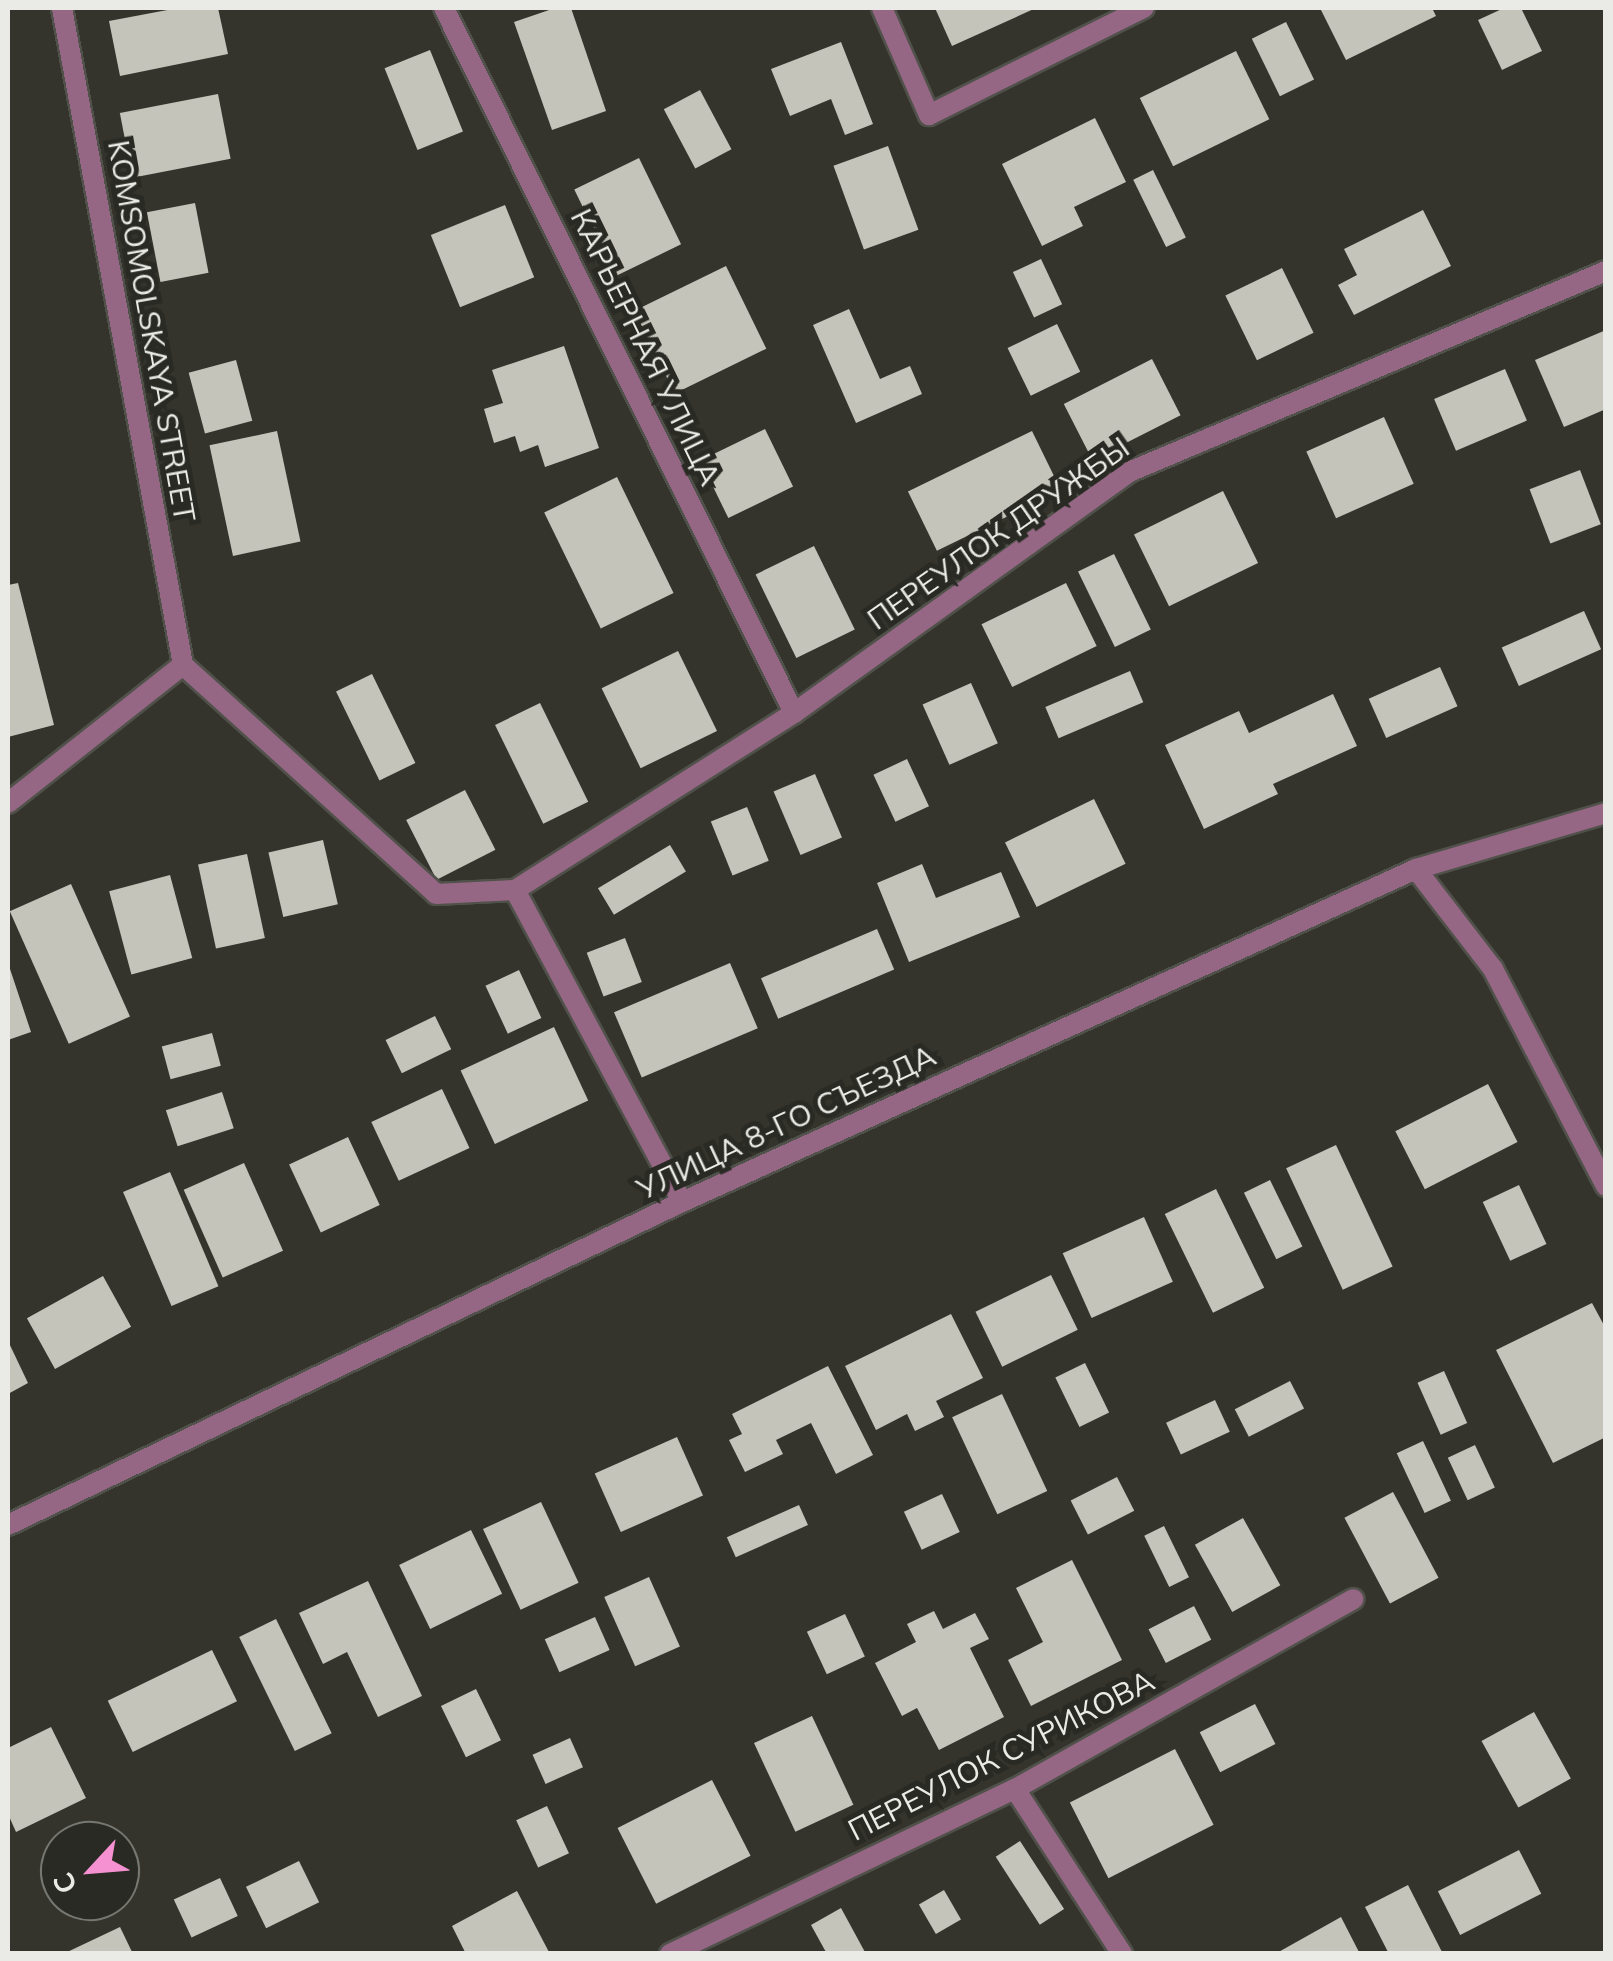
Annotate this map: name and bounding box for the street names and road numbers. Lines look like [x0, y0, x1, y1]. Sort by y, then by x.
street label: KOMSOMOLSKAYA STREET [101, 137, 203, 525]
street label: КАРЬЕРНАЯ УЛИЦА [563, 203, 729, 491]
street label: ПЕРЕУЛОК ДРУЖБЫ [860, 429, 1136, 637]
street label: УЛИЦА 8-ГО СЪЕЗДА [631, 1037, 941, 1207]
street label: ПЕРЕУЛОК СУРИКОВА [842, 1662, 1160, 1848]

